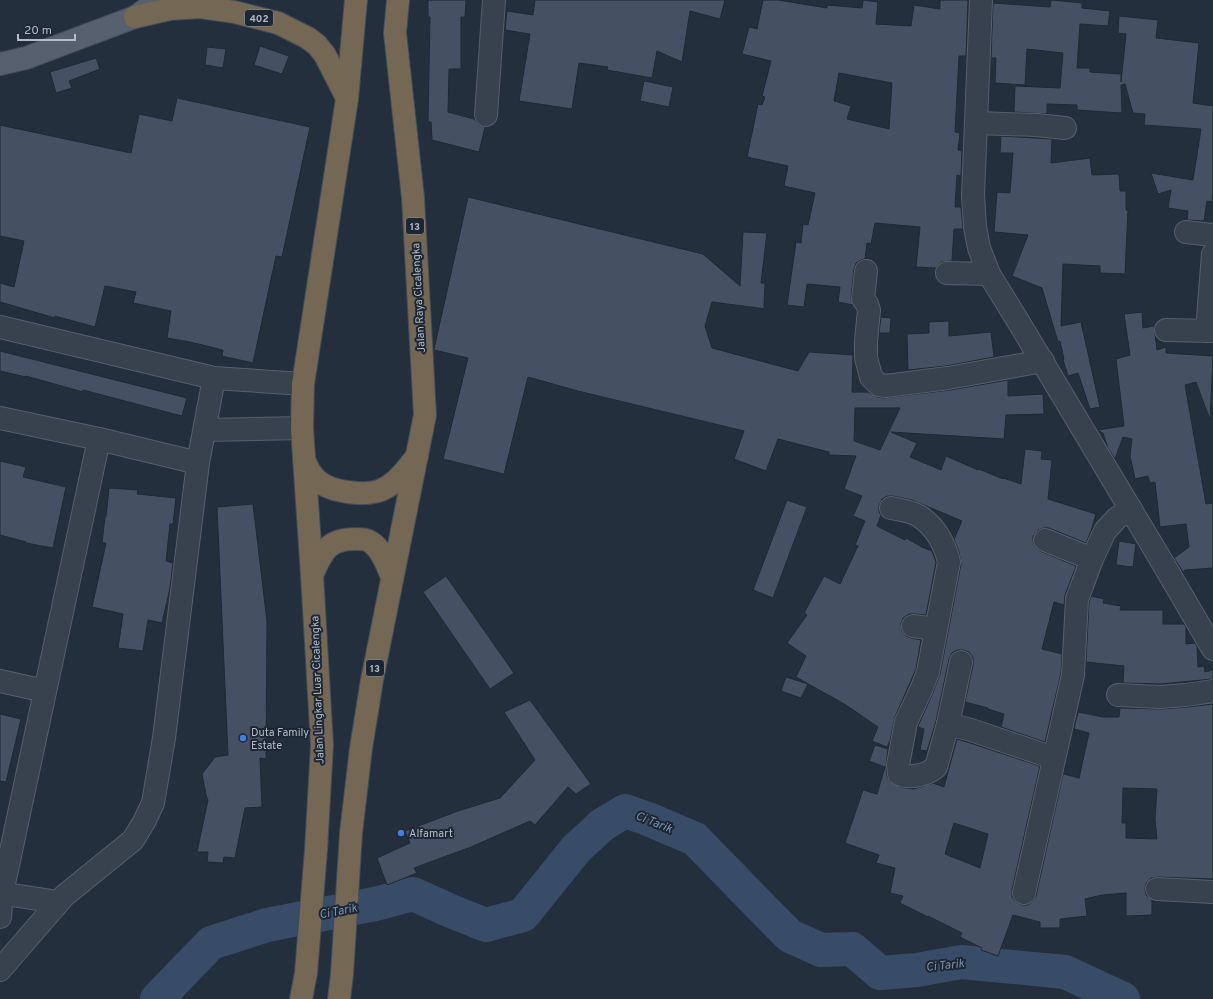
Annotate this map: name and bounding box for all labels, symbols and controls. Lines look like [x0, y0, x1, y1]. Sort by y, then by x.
road number: 402 [245, 10, 273, 26]
scale bar [18, 16, 75, 42]
text: 20 m [24, 23, 52, 39]
road number: 13 [406, 218, 424, 234]
street label: Jalan Raya Cicalengka [409, 242, 429, 353]
street label: Jalan Lingkar Luar Cicalengka [308, 615, 328, 764]
road number: 13 [366, 660, 384, 676]
place label: Duta Family Estate [251, 726, 309, 753]
marker: Duta Family Estate [238, 733, 248, 743]
water label: Ci Tarik [633, 808, 675, 838]
place label: Alfamart [409, 827, 453, 841]
marker: Alfamart [396, 828, 406, 838]
water label: Ci Tarik [318, 900, 359, 923]
water label: Ci Tarik [925, 956, 966, 976]

